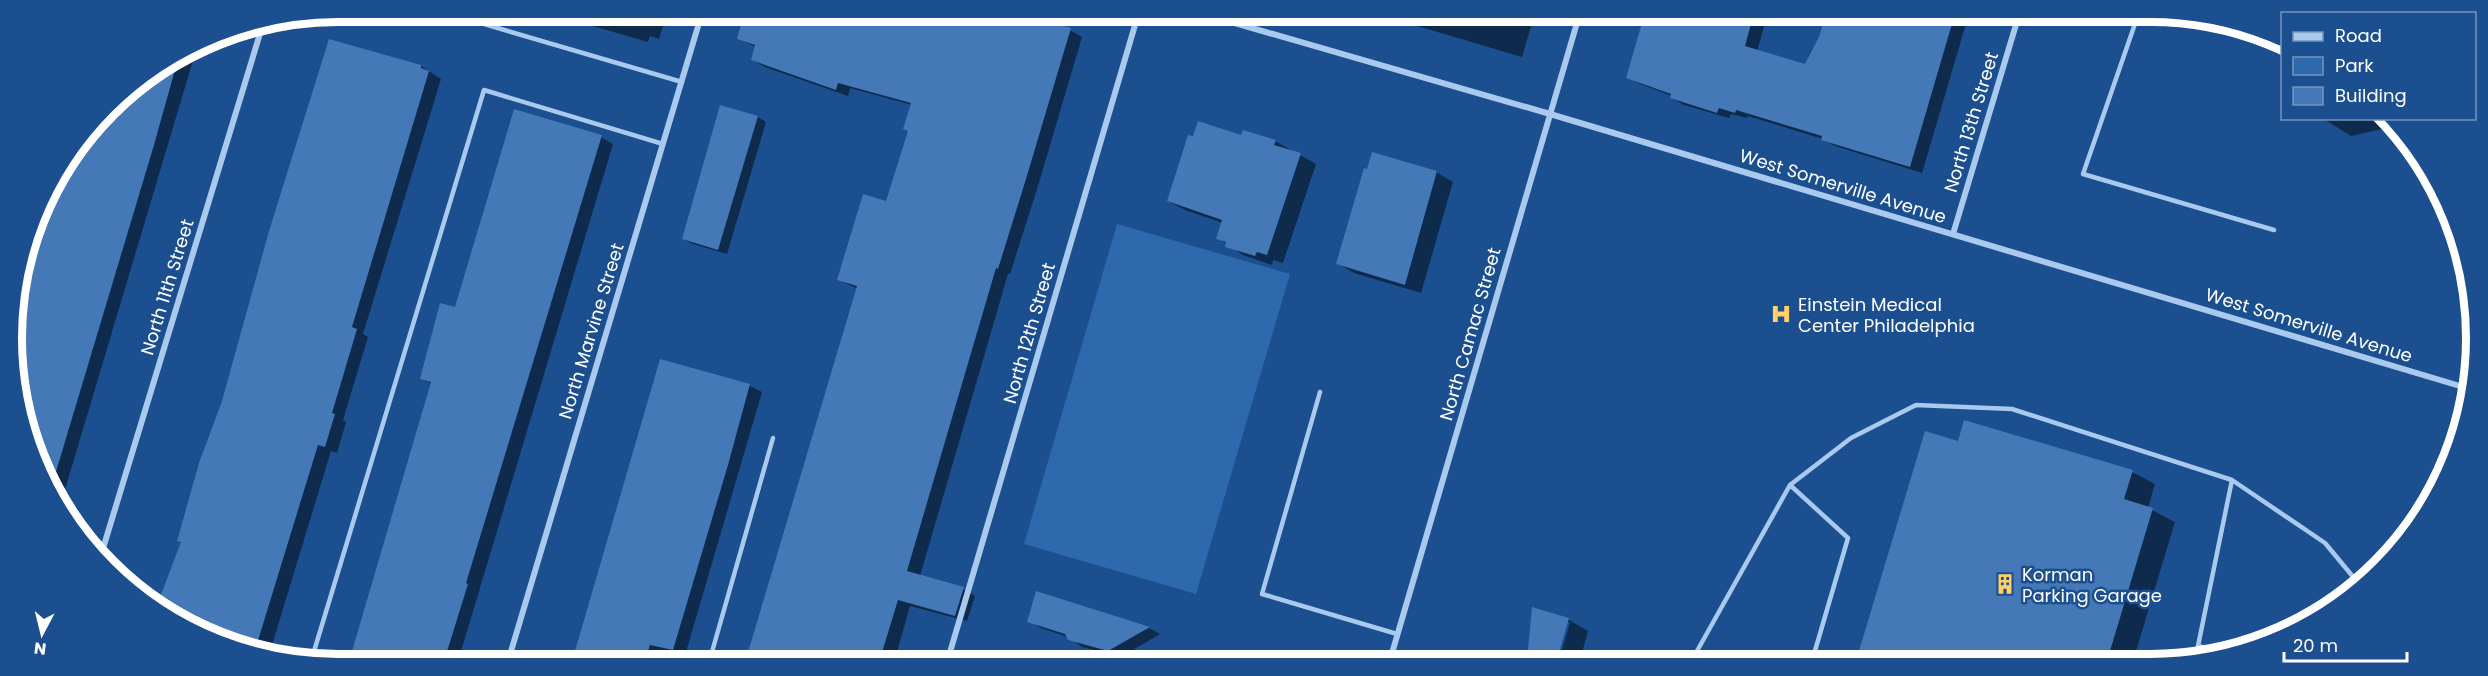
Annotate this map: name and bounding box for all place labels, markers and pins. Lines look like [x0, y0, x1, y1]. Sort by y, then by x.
place label: Einstein Medical Center Philadelphia [1798, 292, 1975, 338]
hospital icon: Einstein Medical Center Philadelphia [1769, 302, 1793, 326]
place label: Korman Parking Garage [2022, 562, 2162, 608]
building icon: Korman Parking Garage [1993, 572, 2017, 596]

